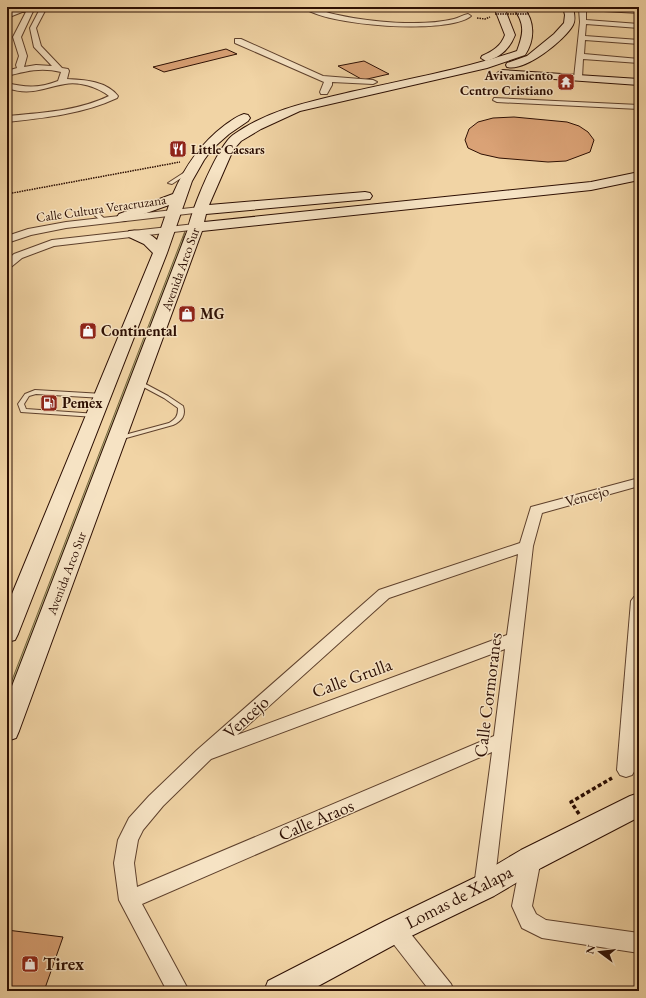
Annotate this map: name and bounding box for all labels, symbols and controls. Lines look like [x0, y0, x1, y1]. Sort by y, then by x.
place label: Avivamiento Centro Cristiano [460, 67, 553, 99]
temple icon: Avivamiento Centro Cristiano [556, 72, 576, 92]
restaurant icon: Little Caesars [168, 139, 188, 159]
place label: Little Caesars [191, 141, 265, 158]
street label: Calle Cultura Veracruzana [35, 191, 168, 226]
street label: Avenida Arco Sur [157, 225, 204, 314]
shop icon: MG [177, 304, 197, 324]
place label: MG [200, 304, 225, 323]
shop icon: Continental [78, 321, 98, 341]
place label: Continental [101, 321, 178, 340]
fuel station icon: Pemex [39, 393, 59, 413]
place label: Pemex [62, 393, 103, 412]
street label: Vencejo [563, 481, 611, 510]
street label: Avenida Arco Sur [42, 529, 90, 618]
street label: Calle Cormoranes [468, 631, 507, 759]
street label: Calle Grulla [309, 652, 396, 703]
street label: Vencejo [218, 690, 273, 743]
street label: Calle Araos [275, 793, 357, 846]
street label: Lomas de Xalapa [401, 859, 517, 933]
north arrow [580, 932, 620, 972]
text: N [582, 943, 598, 956]
place label: Tirex [43, 952, 84, 975]
shop icon: Tirex [20, 954, 40, 974]

